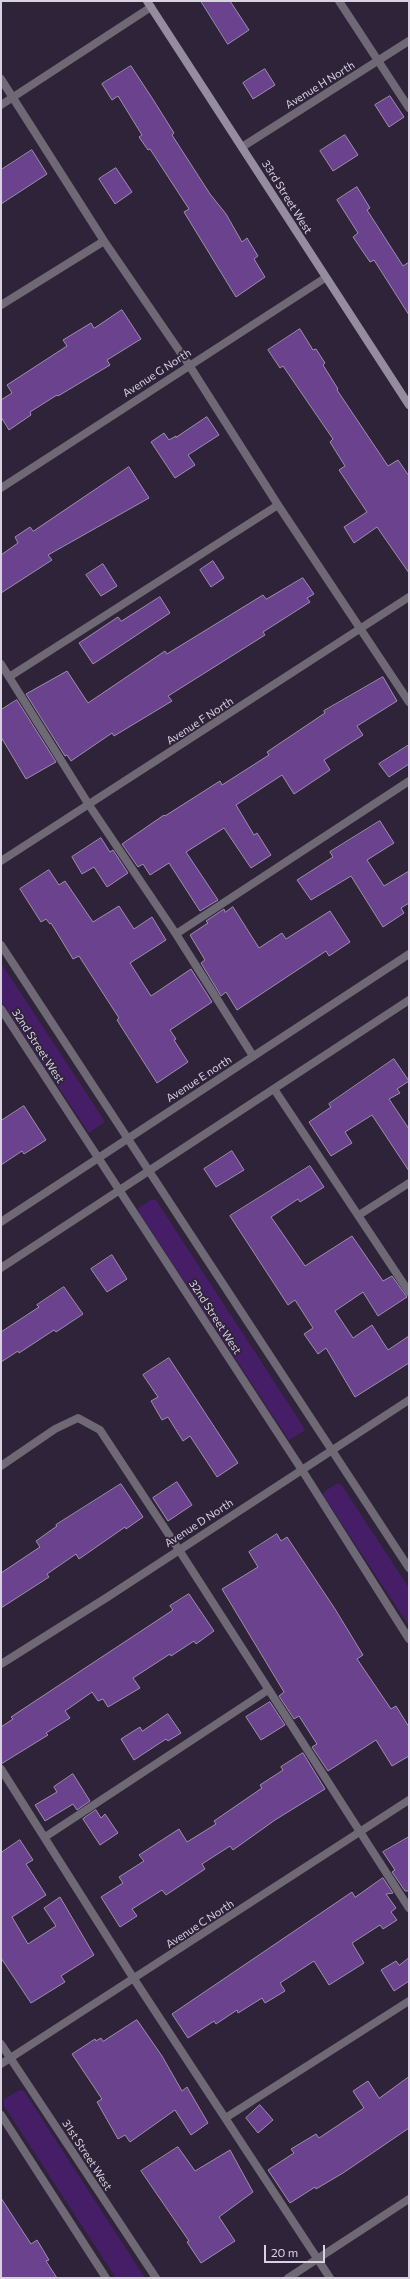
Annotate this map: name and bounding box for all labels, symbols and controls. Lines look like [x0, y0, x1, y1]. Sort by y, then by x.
street label: Avenue H North [283, 58, 357, 112]
street label: 33rd Street West [259, 158, 315, 236]
street label: Avenue G North [120, 346, 194, 400]
street label: Avenue F North [164, 694, 236, 748]
street label: 32nd Street West [9, 1006, 67, 1086]
street label: Avenue E north [164, 1053, 234, 1105]
street label: 32nd Street West [186, 1277, 244, 1357]
street label: Avenue D North [162, 1496, 236, 1550]
street label: Avenue C North [163, 1897, 237, 1951]
street label: 31st Street West [59, 2117, 115, 2193]
scale bar [266, 2237, 327, 2263]
text: 20 m [271, 2245, 298, 2259]

